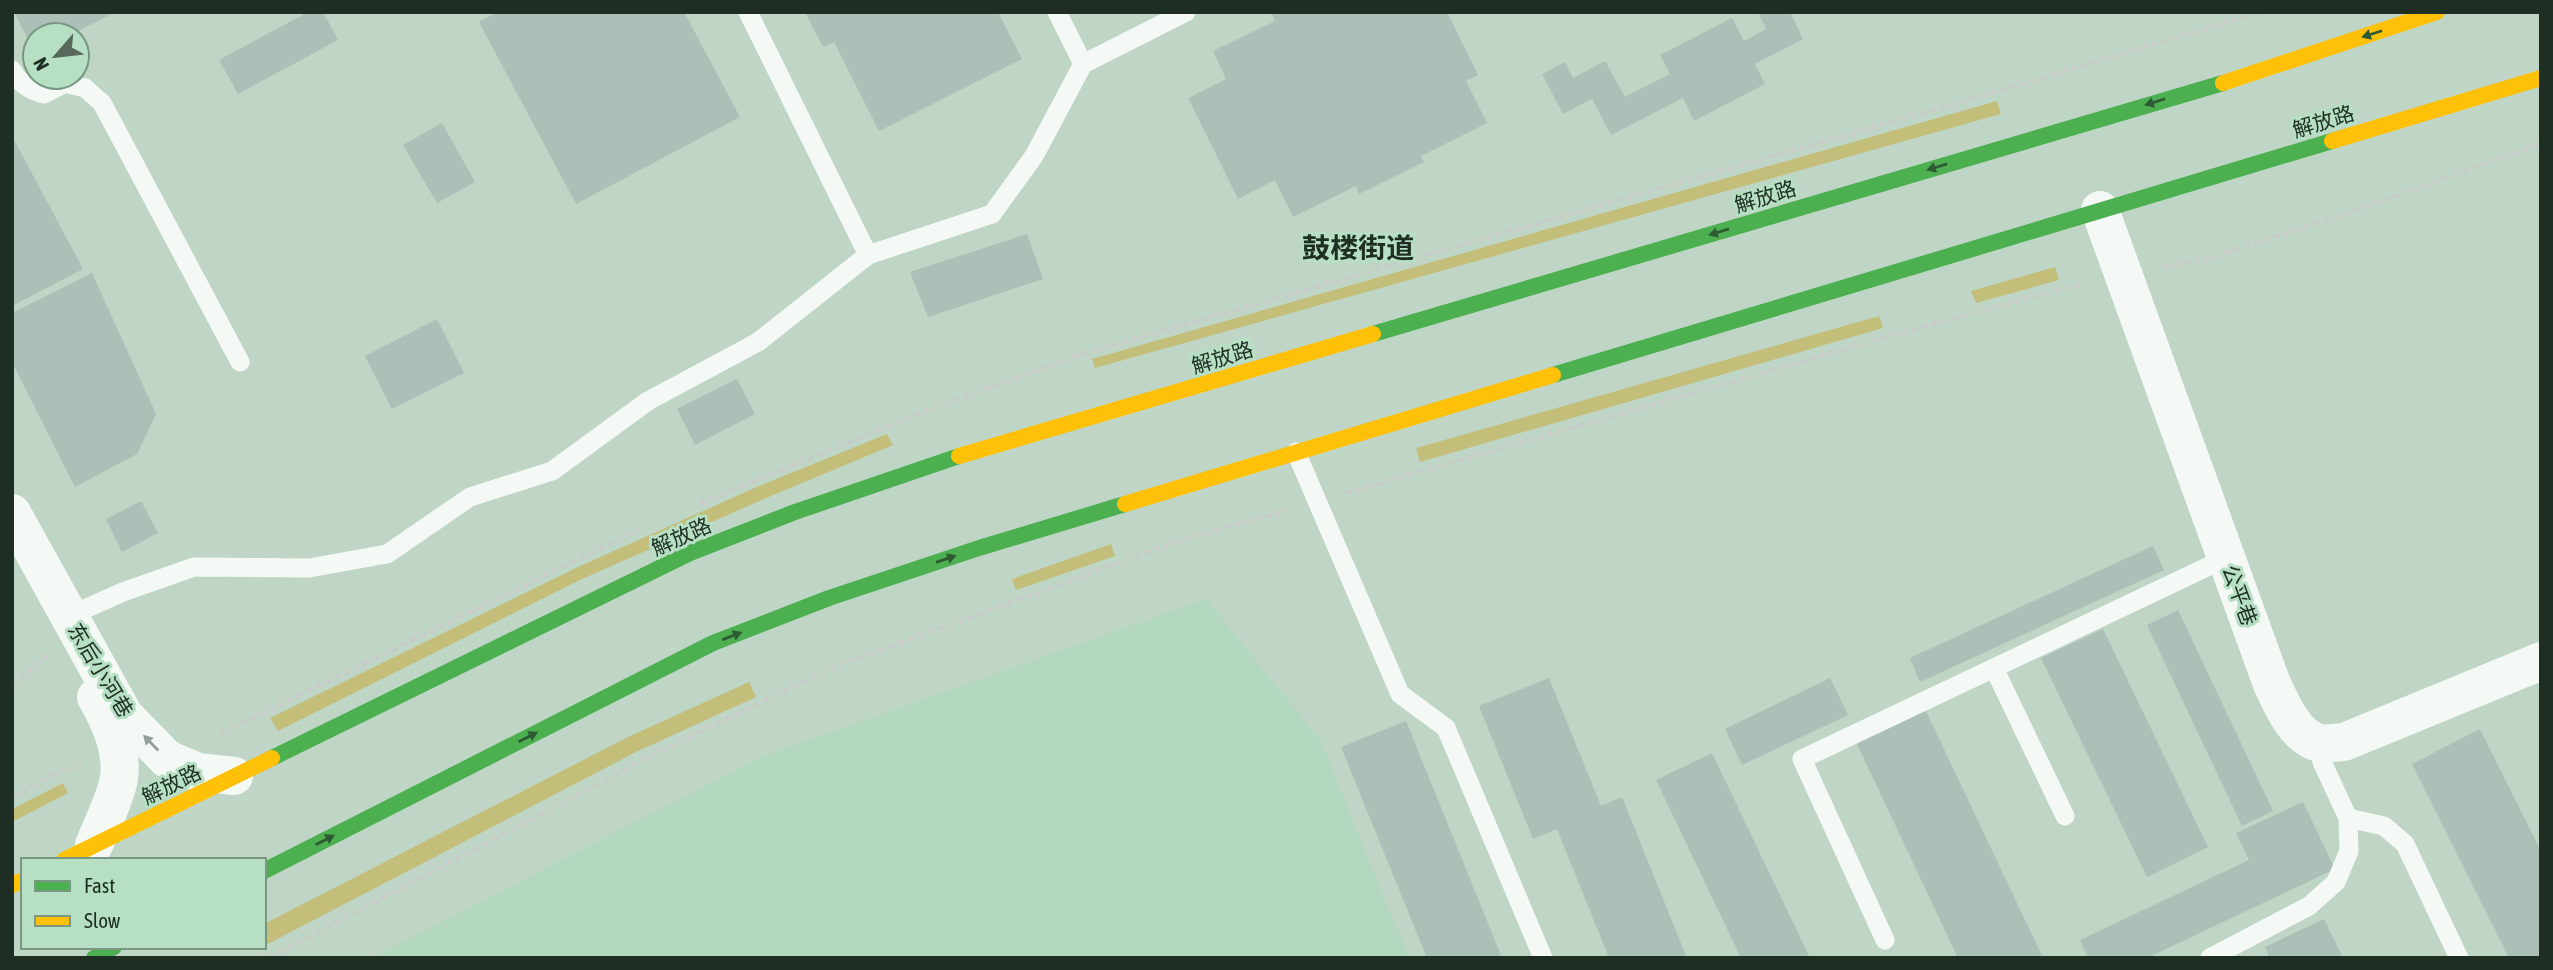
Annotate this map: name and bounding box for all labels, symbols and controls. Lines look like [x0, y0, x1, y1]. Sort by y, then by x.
north arrow [21, 21, 91, 91]
one-way arrow [2362, 29, 2383, 39]
text: N [29, 54, 53, 74]
one-way arrow [2145, 98, 2166, 108]
street label: 解放路 [2289, 100, 2357, 142]
one-way arrow [1927, 163, 1948, 173]
street label: 解放路 [1731, 175, 1799, 217]
one-way arrow [1708, 227, 1729, 237]
district label: 鼓楼街道 [1302, 232, 1414, 264]
street label: 解放路 [1188, 336, 1256, 378]
street label: 解放路 [647, 512, 715, 560]
one-way arrow [935, 553, 956, 564]
street label: 公平巷 [2218, 561, 2262, 629]
street label: 东后小河巷 [64, 619, 138, 721]
one-way arrow [721, 631, 742, 642]
one-way arrow [518, 732, 538, 743]
one-way arrow [143, 734, 160, 751]
street label: 解放路 [137, 759, 205, 809]
one-way arrow [315, 835, 335, 846]
legend [21, 858, 266, 949]
text: Fast [84, 873, 115, 897]
text: Slow [84, 908, 121, 932]

